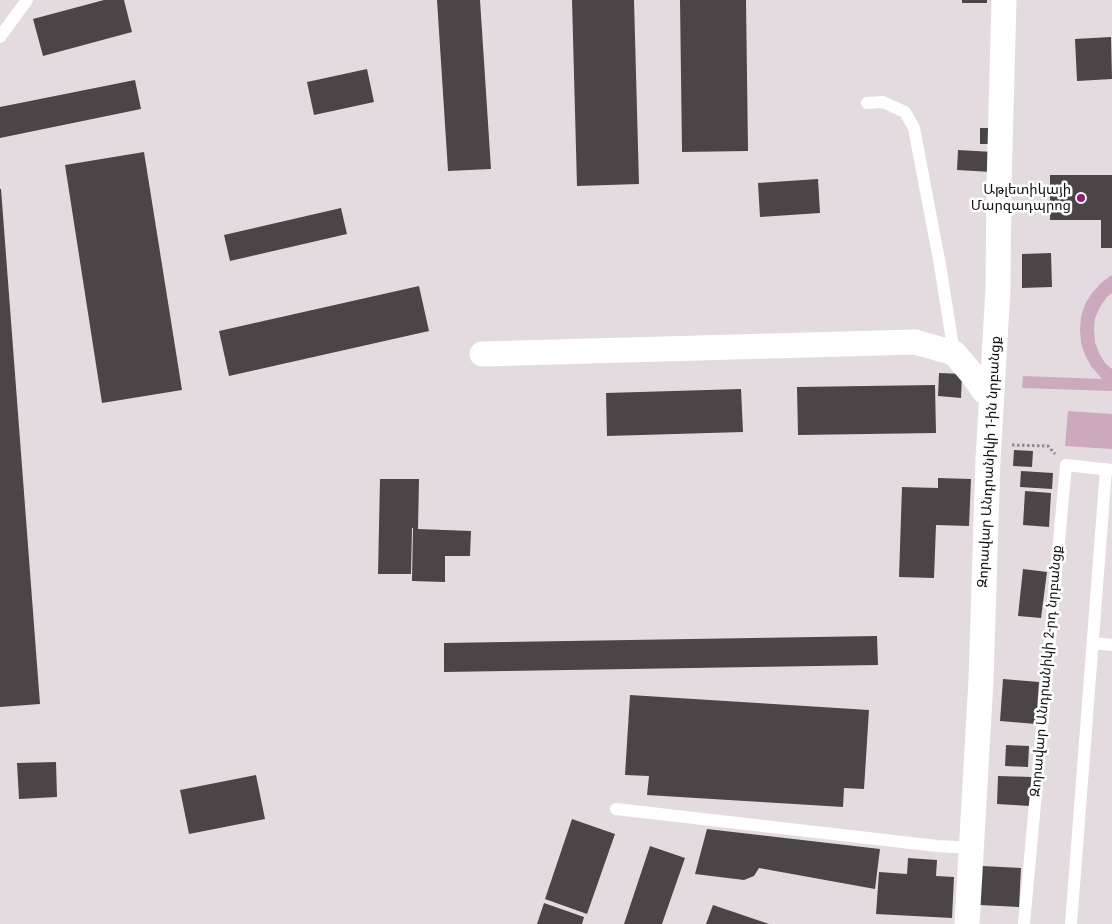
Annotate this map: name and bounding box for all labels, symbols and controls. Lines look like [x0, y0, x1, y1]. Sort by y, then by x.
place label: Աթլետիկայի Մարզադպրոց [971, 182, 1071, 214]
marker: Աթլետիկայի Մարզադպրոց [1075, 192, 1087, 204]
street label: Զորավար Անդրանիկի 1-ին նրբանցք [975, 336, 1005, 588]
street label: Զորավար Անդրանիկի 2-րդ նրբանցք [1028, 544, 1066, 798]

